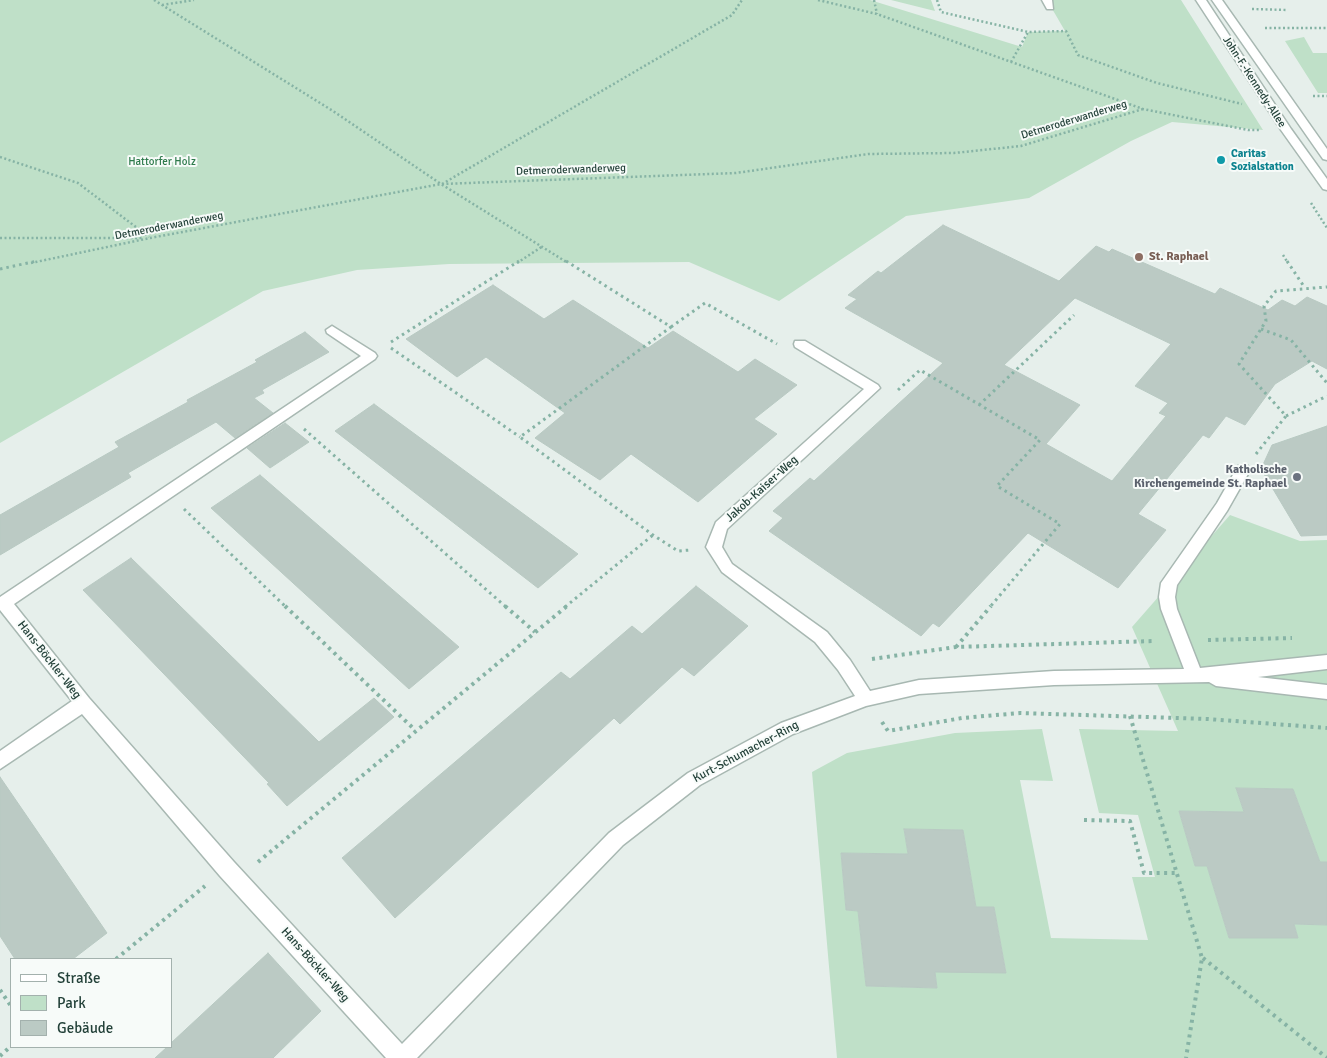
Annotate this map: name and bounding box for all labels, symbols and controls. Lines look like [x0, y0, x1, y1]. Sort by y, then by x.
street label: John-F.-Kennedy-Allee [1220, 34, 1288, 130]
street label: Detmeroderwanderweg [1019, 98, 1129, 142]
place label: Caritas Sozialstation [1231, 147, 1294, 173]
marker: Caritas Sozialstation [1215, 154, 1227, 166]
park label: Hattorfer Holz [128, 155, 196, 169]
street label: Detmeroderwanderweg [516, 161, 626, 179]
street label: Detmeroderwanderweg [114, 209, 224, 243]
place label: St. Raphael [1149, 250, 1209, 264]
marker: St. Raphael [1133, 251, 1145, 263]
street label: Jakob-Kaiser-Weg [723, 453, 801, 525]
place label: Katholische Kirchengemeinde St. Raphael [1134, 463, 1287, 491]
marker: Katholische Kirchengemeinde St. Raphael [1291, 471, 1303, 483]
street label: Hans-Böckler-Weg [14, 618, 84, 702]
street label: Kurt-Schumacher-Ring [691, 718, 801, 786]
street label: Hans-Böckler-Weg [278, 925, 352, 1005]
legend [10, 958, 172, 1048]
text: Straße [57, 969, 101, 987]
text: Park [57, 994, 86, 1012]
text: Gebäude [57, 1019, 113, 1037]

